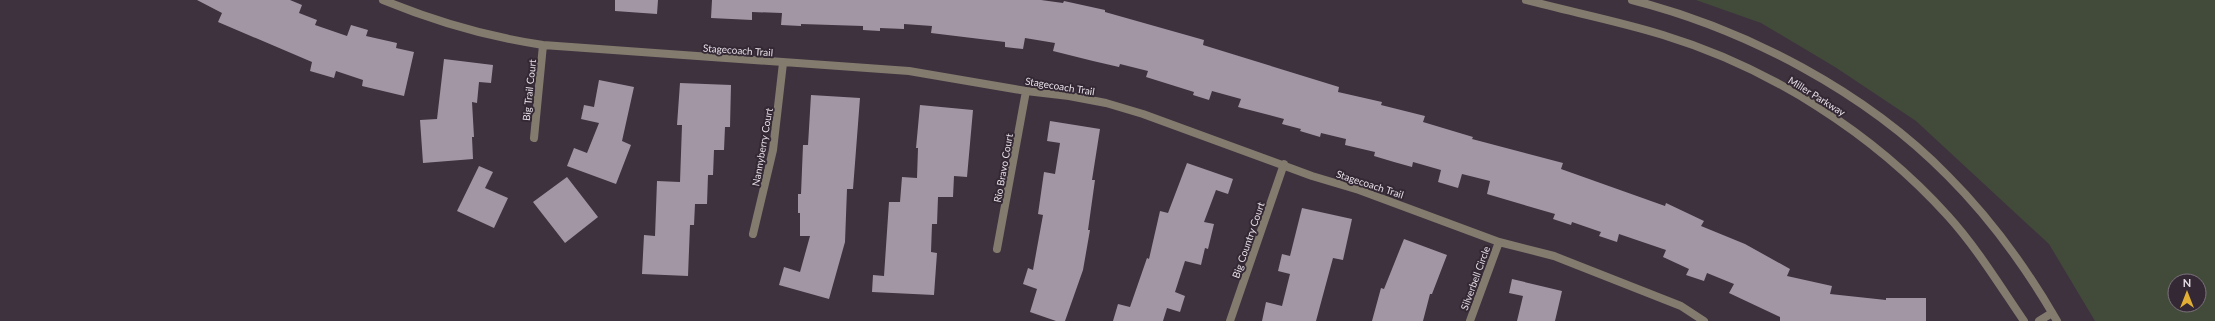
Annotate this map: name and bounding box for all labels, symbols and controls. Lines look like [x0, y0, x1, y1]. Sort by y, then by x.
street label: Stagecoach Trail [703, 42, 773, 58]
street label: Big Trail Court [520, 58, 538, 121]
street label: Miller Parkway [1786, 74, 1848, 119]
street label: Stagecoach Trail [1024, 75, 1096, 97]
street label: Nannyberry Court [749, 106, 775, 187]
street label: Rio Bravo Court [991, 132, 1015, 203]
street label: Stagecoach Trail [1335, 167, 1405, 201]
street label: Big Country Court [1229, 200, 1267, 280]
street label: Silverbell Circle [1458, 244, 1492, 312]
north arrow [2167, 273, 2207, 313]
text: N [2183, 276, 2191, 289]

